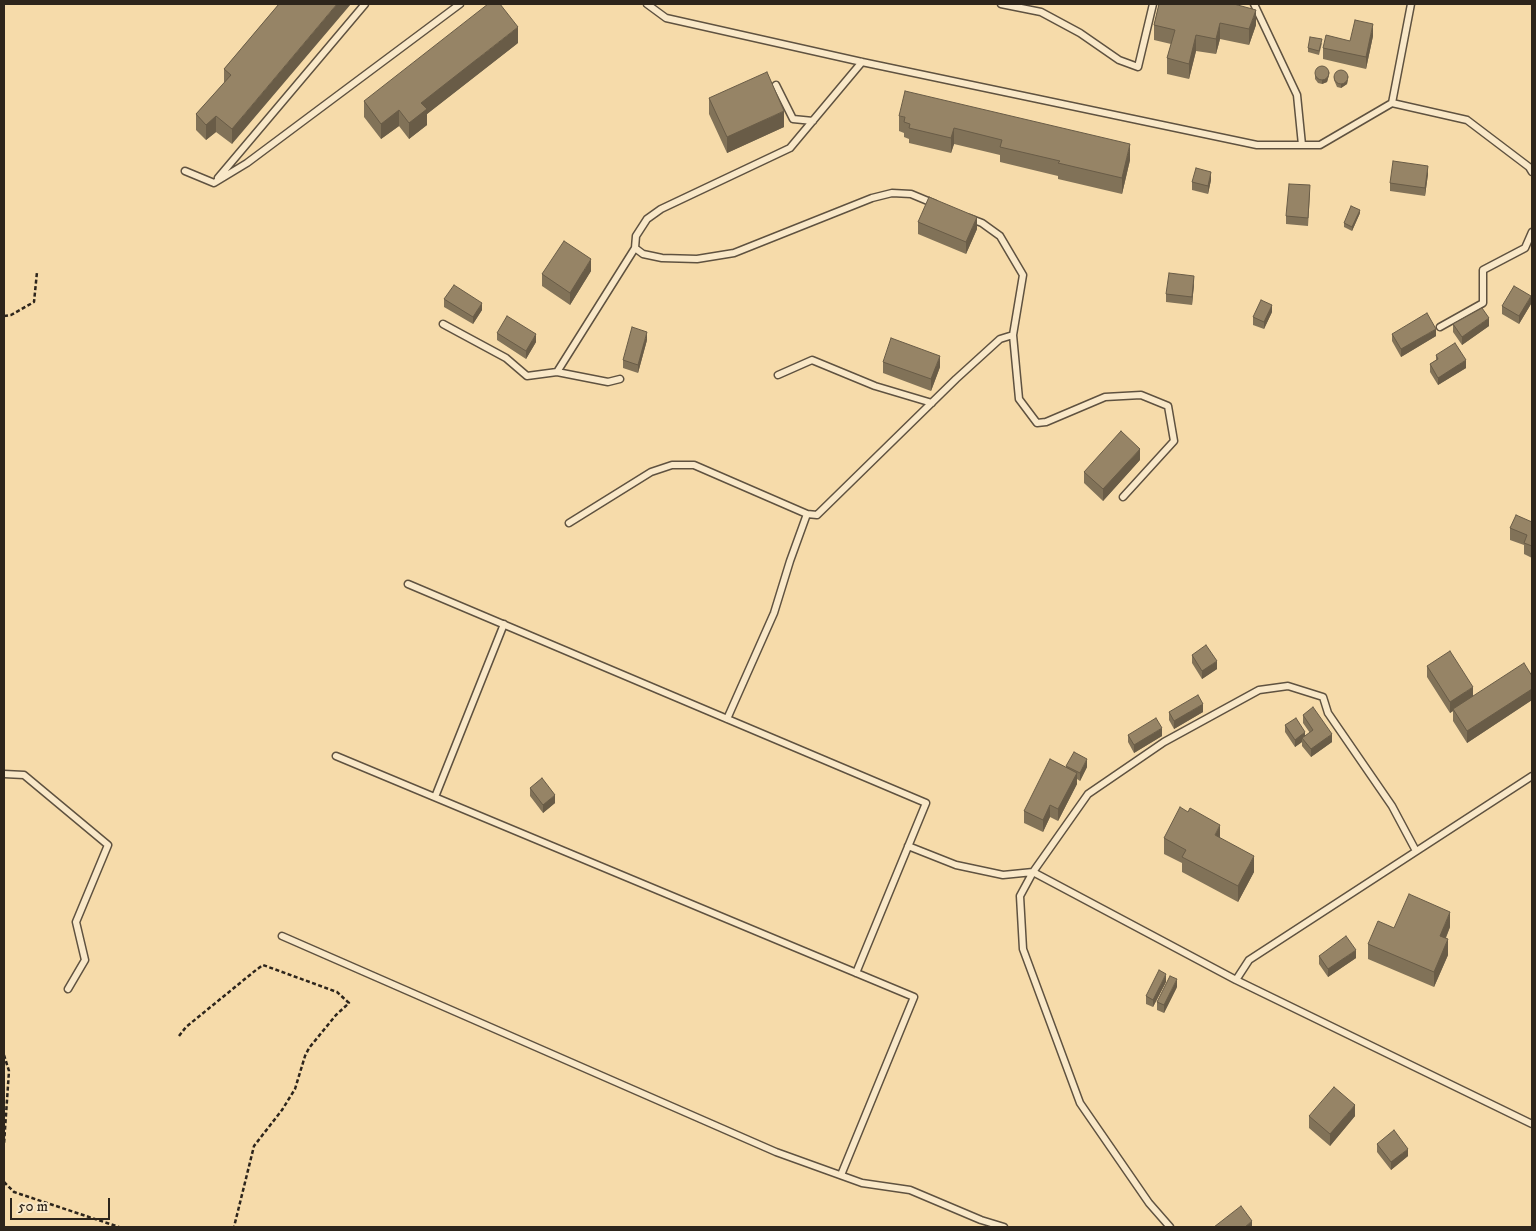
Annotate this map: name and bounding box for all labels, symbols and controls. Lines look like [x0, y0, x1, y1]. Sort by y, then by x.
scale bar [12, 1188, 112, 1220]
text: 50 m [18, 1197, 48, 1216]

